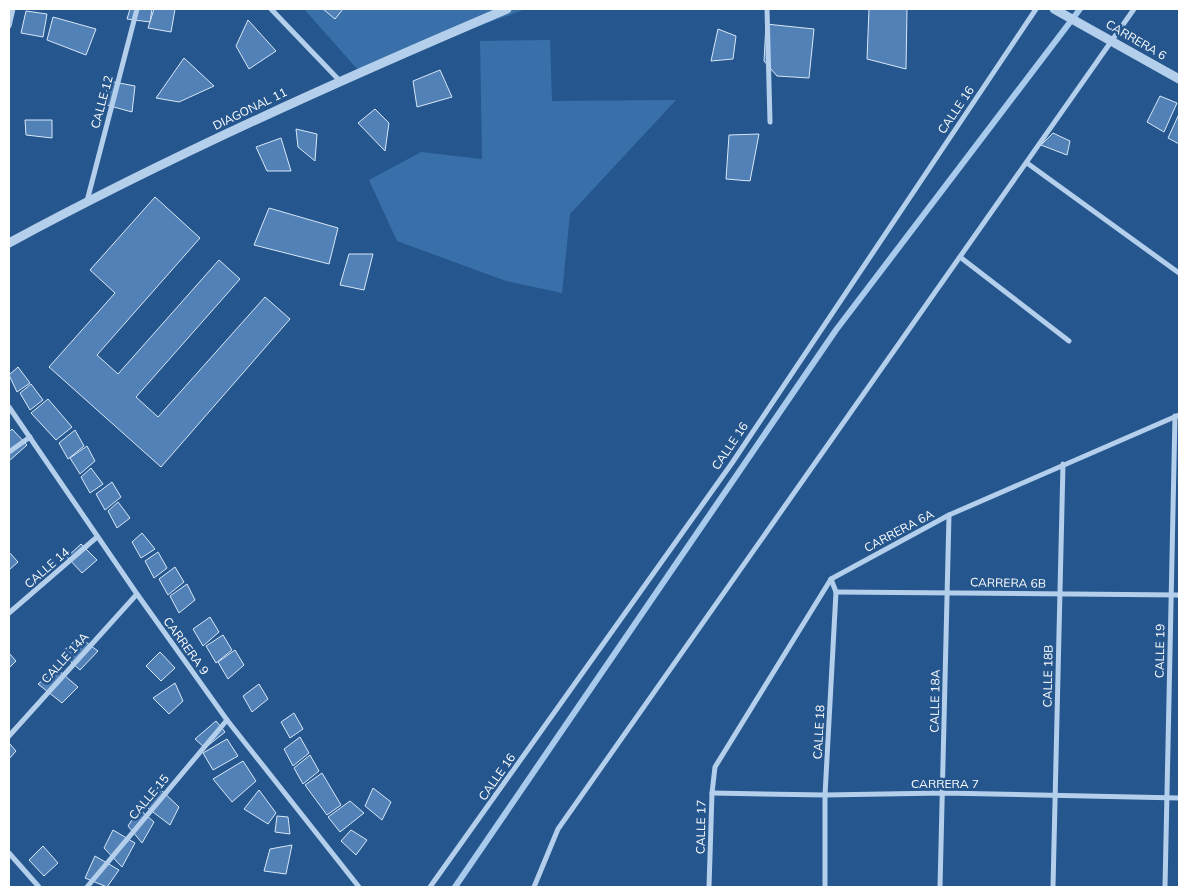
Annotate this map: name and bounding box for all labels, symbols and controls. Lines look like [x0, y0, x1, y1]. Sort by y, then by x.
street label: CARRERA 6 [1103, 16, 1169, 63]
street label: CALLE 12 [87, 74, 116, 130]
street label: CALLE 16 [934, 83, 977, 137]
street label: DIAGONAL 11 [210, 84, 289, 133]
street label: CALLE 16 [708, 419, 751, 473]
street label: CARRERA 6A [861, 506, 936, 555]
street label: CALLE 14 [21, 544, 72, 591]
street label: CARRERA 6B [970, 574, 1046, 591]
street label: CARRERA 9 [160, 614, 212, 678]
street label: CALLE 19 [1152, 624, 1167, 678]
street label: CALLE 14A [38, 629, 91, 686]
street label: CALLE 18B [1039, 645, 1056, 707]
street label: CALLE 18A [926, 669, 943, 733]
street label: CALLE 18 [810, 704, 827, 760]
street label: CALLE 16 [475, 750, 518, 803]
street label: CALLE 15 [125, 771, 172, 822]
street label: CARRERA 7 [911, 776, 979, 791]
street label: CALLE 17 [693, 800, 708, 854]

